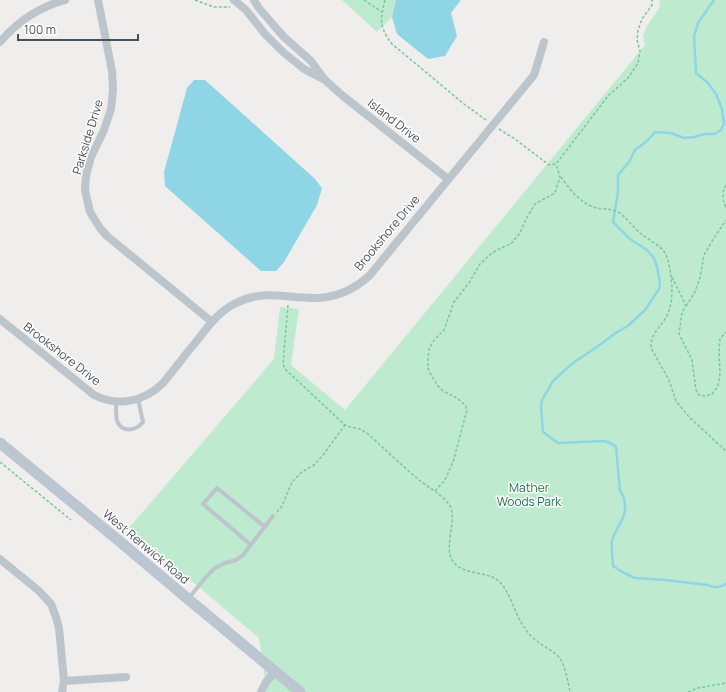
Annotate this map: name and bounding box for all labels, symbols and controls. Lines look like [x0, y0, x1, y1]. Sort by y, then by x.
scale bar [18, 16, 138, 42]
text: 100 m [24, 21, 56, 38]
street label: Island Drive [364, 94, 424, 147]
street label: Parkside Drive [68, 97, 107, 176]
street label: Brookshore Drive [350, 191, 423, 274]
street label: Brookshore Drive [20, 318, 104, 389]
park label: Mather Woods Park [497, 479, 562, 510]
street label: West Renwick Road [99, 505, 193, 588]

